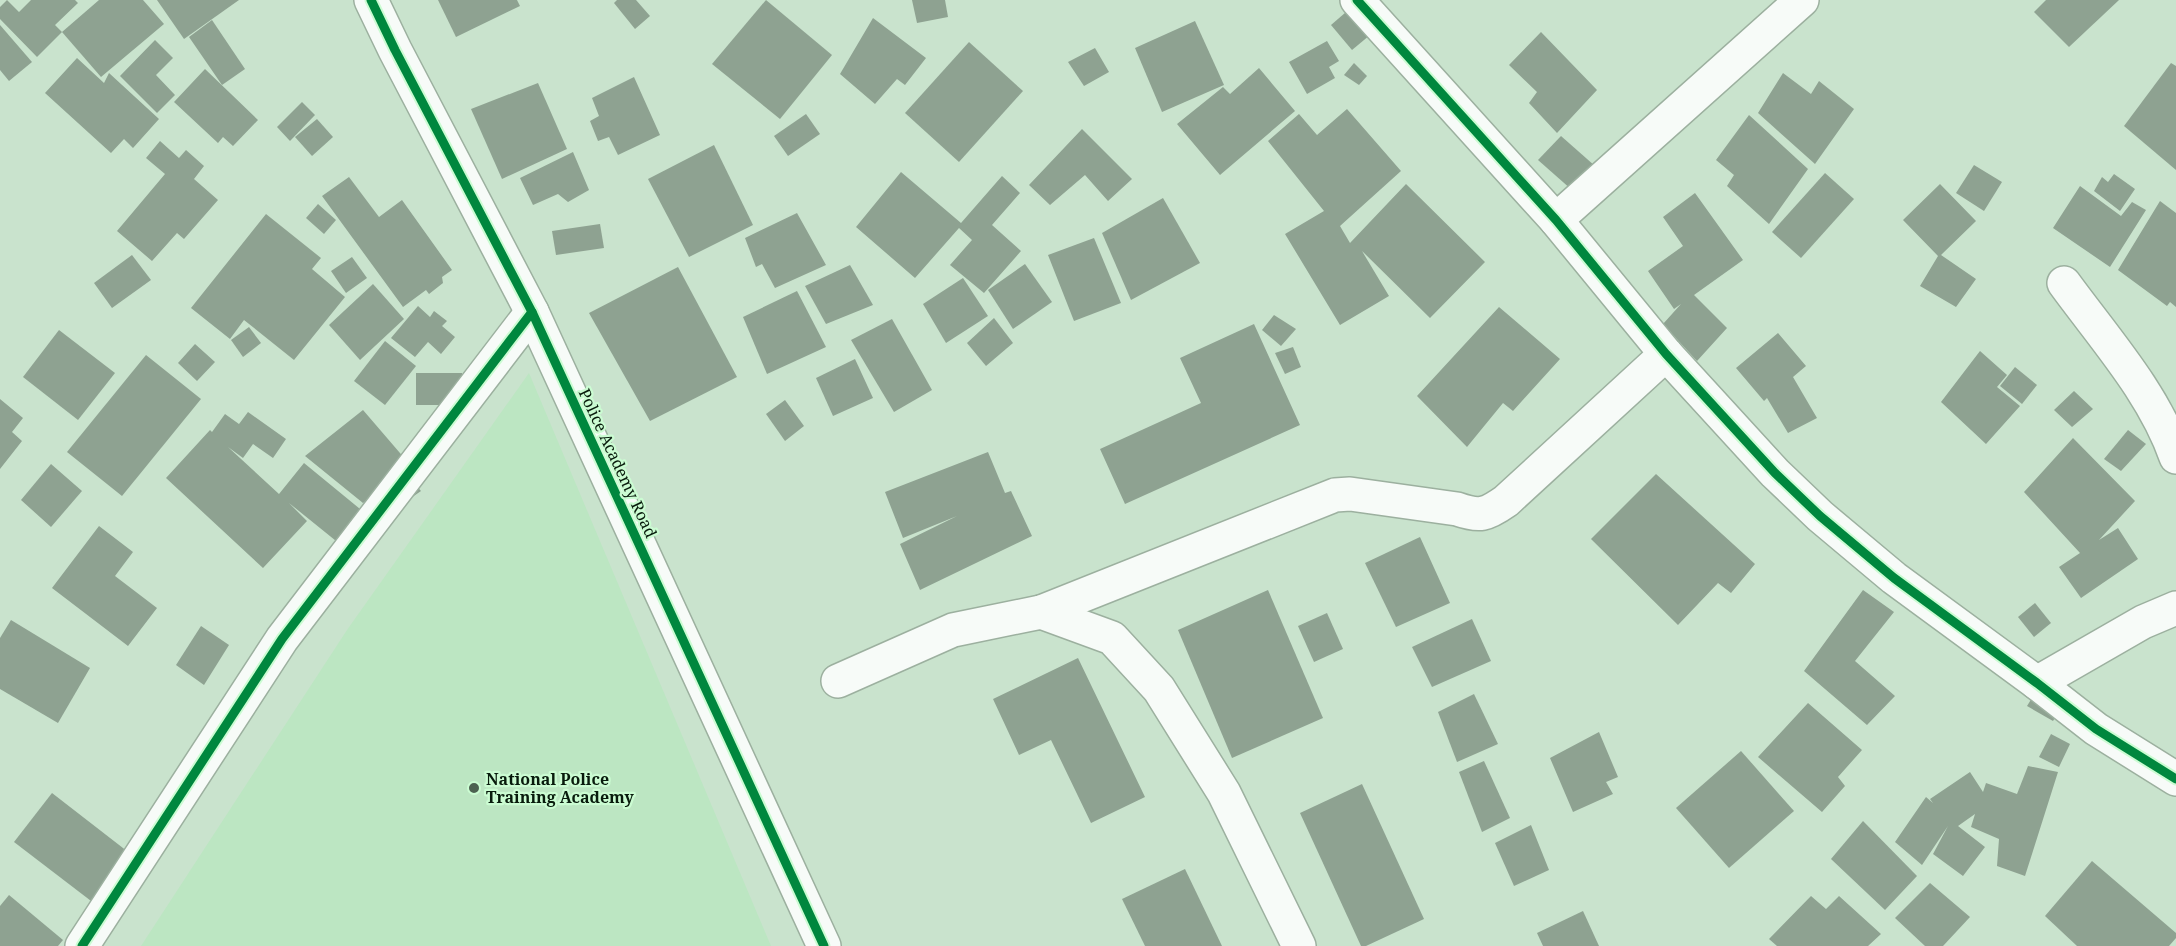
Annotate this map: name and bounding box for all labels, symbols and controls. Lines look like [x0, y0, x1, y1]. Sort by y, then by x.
street label: Police Academy Road [574, 385, 662, 541]
place label: National Police Training Academy [486, 768, 635, 808]
marker: National Police Training Academy [467, 781, 481, 795]

